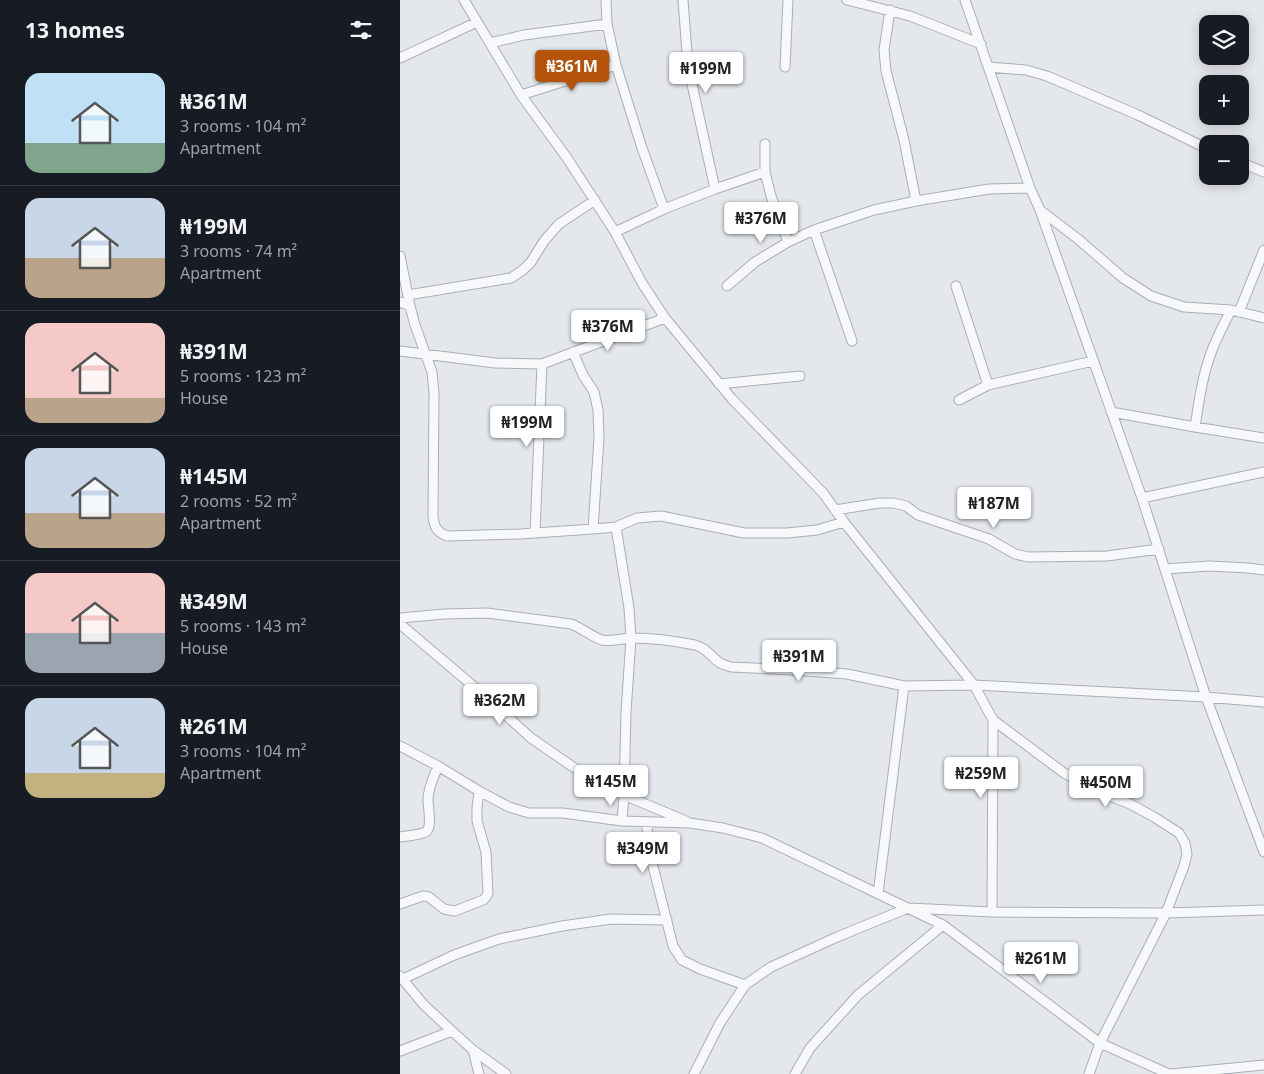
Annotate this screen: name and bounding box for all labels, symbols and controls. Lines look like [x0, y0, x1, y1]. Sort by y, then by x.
map controls [1199, 15, 1249, 185]
button: layers [1199, 15, 1249, 65]
text: 13 homes [25, 16, 125, 44]
icon: filters [347, 16, 375, 44]
pin: ₦361M [537, 49, 607, 92]
pin: ₦199M [671, 52, 741, 94]
text: ₦361M [546, 55, 598, 77]
text: ₦199M [680, 57, 732, 79]
button: + [1199, 75, 1249, 125]
text: ₦361M [180, 87, 248, 115]
icon: home [65, 93, 125, 153]
text: 3 rooms · 104 m² [180, 115, 306, 137]
button: − [1199, 135, 1249, 185]
text: Apartment [180, 137, 261, 159]
pin: ₦376M [726, 202, 796, 244]
text: ₦376M [735, 207, 787, 229]
text: ₦199M [180, 212, 248, 240]
icon: home [65, 218, 125, 278]
text: 3 rooms · 74 m² [180, 240, 297, 262]
text: Apartment [180, 262, 261, 284]
pin: ₦376M [573, 310, 643, 352]
text: ₦376M [582, 315, 634, 337]
text: ₦391M [180, 337, 248, 365]
icon: home [65, 343, 125, 403]
text: 5 rooms · 123 m² [180, 365, 306, 387]
text: House [180, 387, 228, 409]
pin: ₦199M [492, 406, 562, 448]
text: ₦199M [501, 411, 553, 433]
text: ₦145M [180, 462, 248, 490]
icon: home [65, 468, 125, 528]
pin: ₦187M [959, 486, 1029, 529]
text: 2 rooms · 52 m² [180, 490, 297, 512]
text: ₦187M [968, 492, 1020, 514]
text: Apartment [180, 512, 261, 534]
text: ₦349M [180, 587, 248, 615]
icon: home [65, 593, 125, 653]
text: 5 rooms · 143 m² [180, 615, 306, 637]
text: House [180, 637, 228, 659]
pin: ₦391M [764, 640, 834, 682]
text: ₦391M [773, 645, 825, 667]
pin: ₦362M [465, 684, 535, 726]
text: ₦362M [474, 689, 526, 711]
text: ₦261M [180, 712, 248, 740]
icon: home [65, 718, 125, 778]
text: 3 rooms · 104 m² [180, 740, 306, 762]
pin: ₦259M [946, 756, 1016, 799]
text: Apartment [180, 762, 261, 784]
text: ₦259M [955, 762, 1007, 784]
pin: ₦145M [576, 764, 646, 807]
pin: ₦450M [1071, 766, 1141, 808]
text: ₦145M [585, 770, 637, 792]
text: ₦450M [1080, 771, 1132, 793]
pin: ₦349M [608, 832, 678, 874]
text: ₦349M [617, 837, 669, 859]
pin: ₦261M [1006, 942, 1076, 984]
text: ₦261M [1015, 947, 1067, 969]

